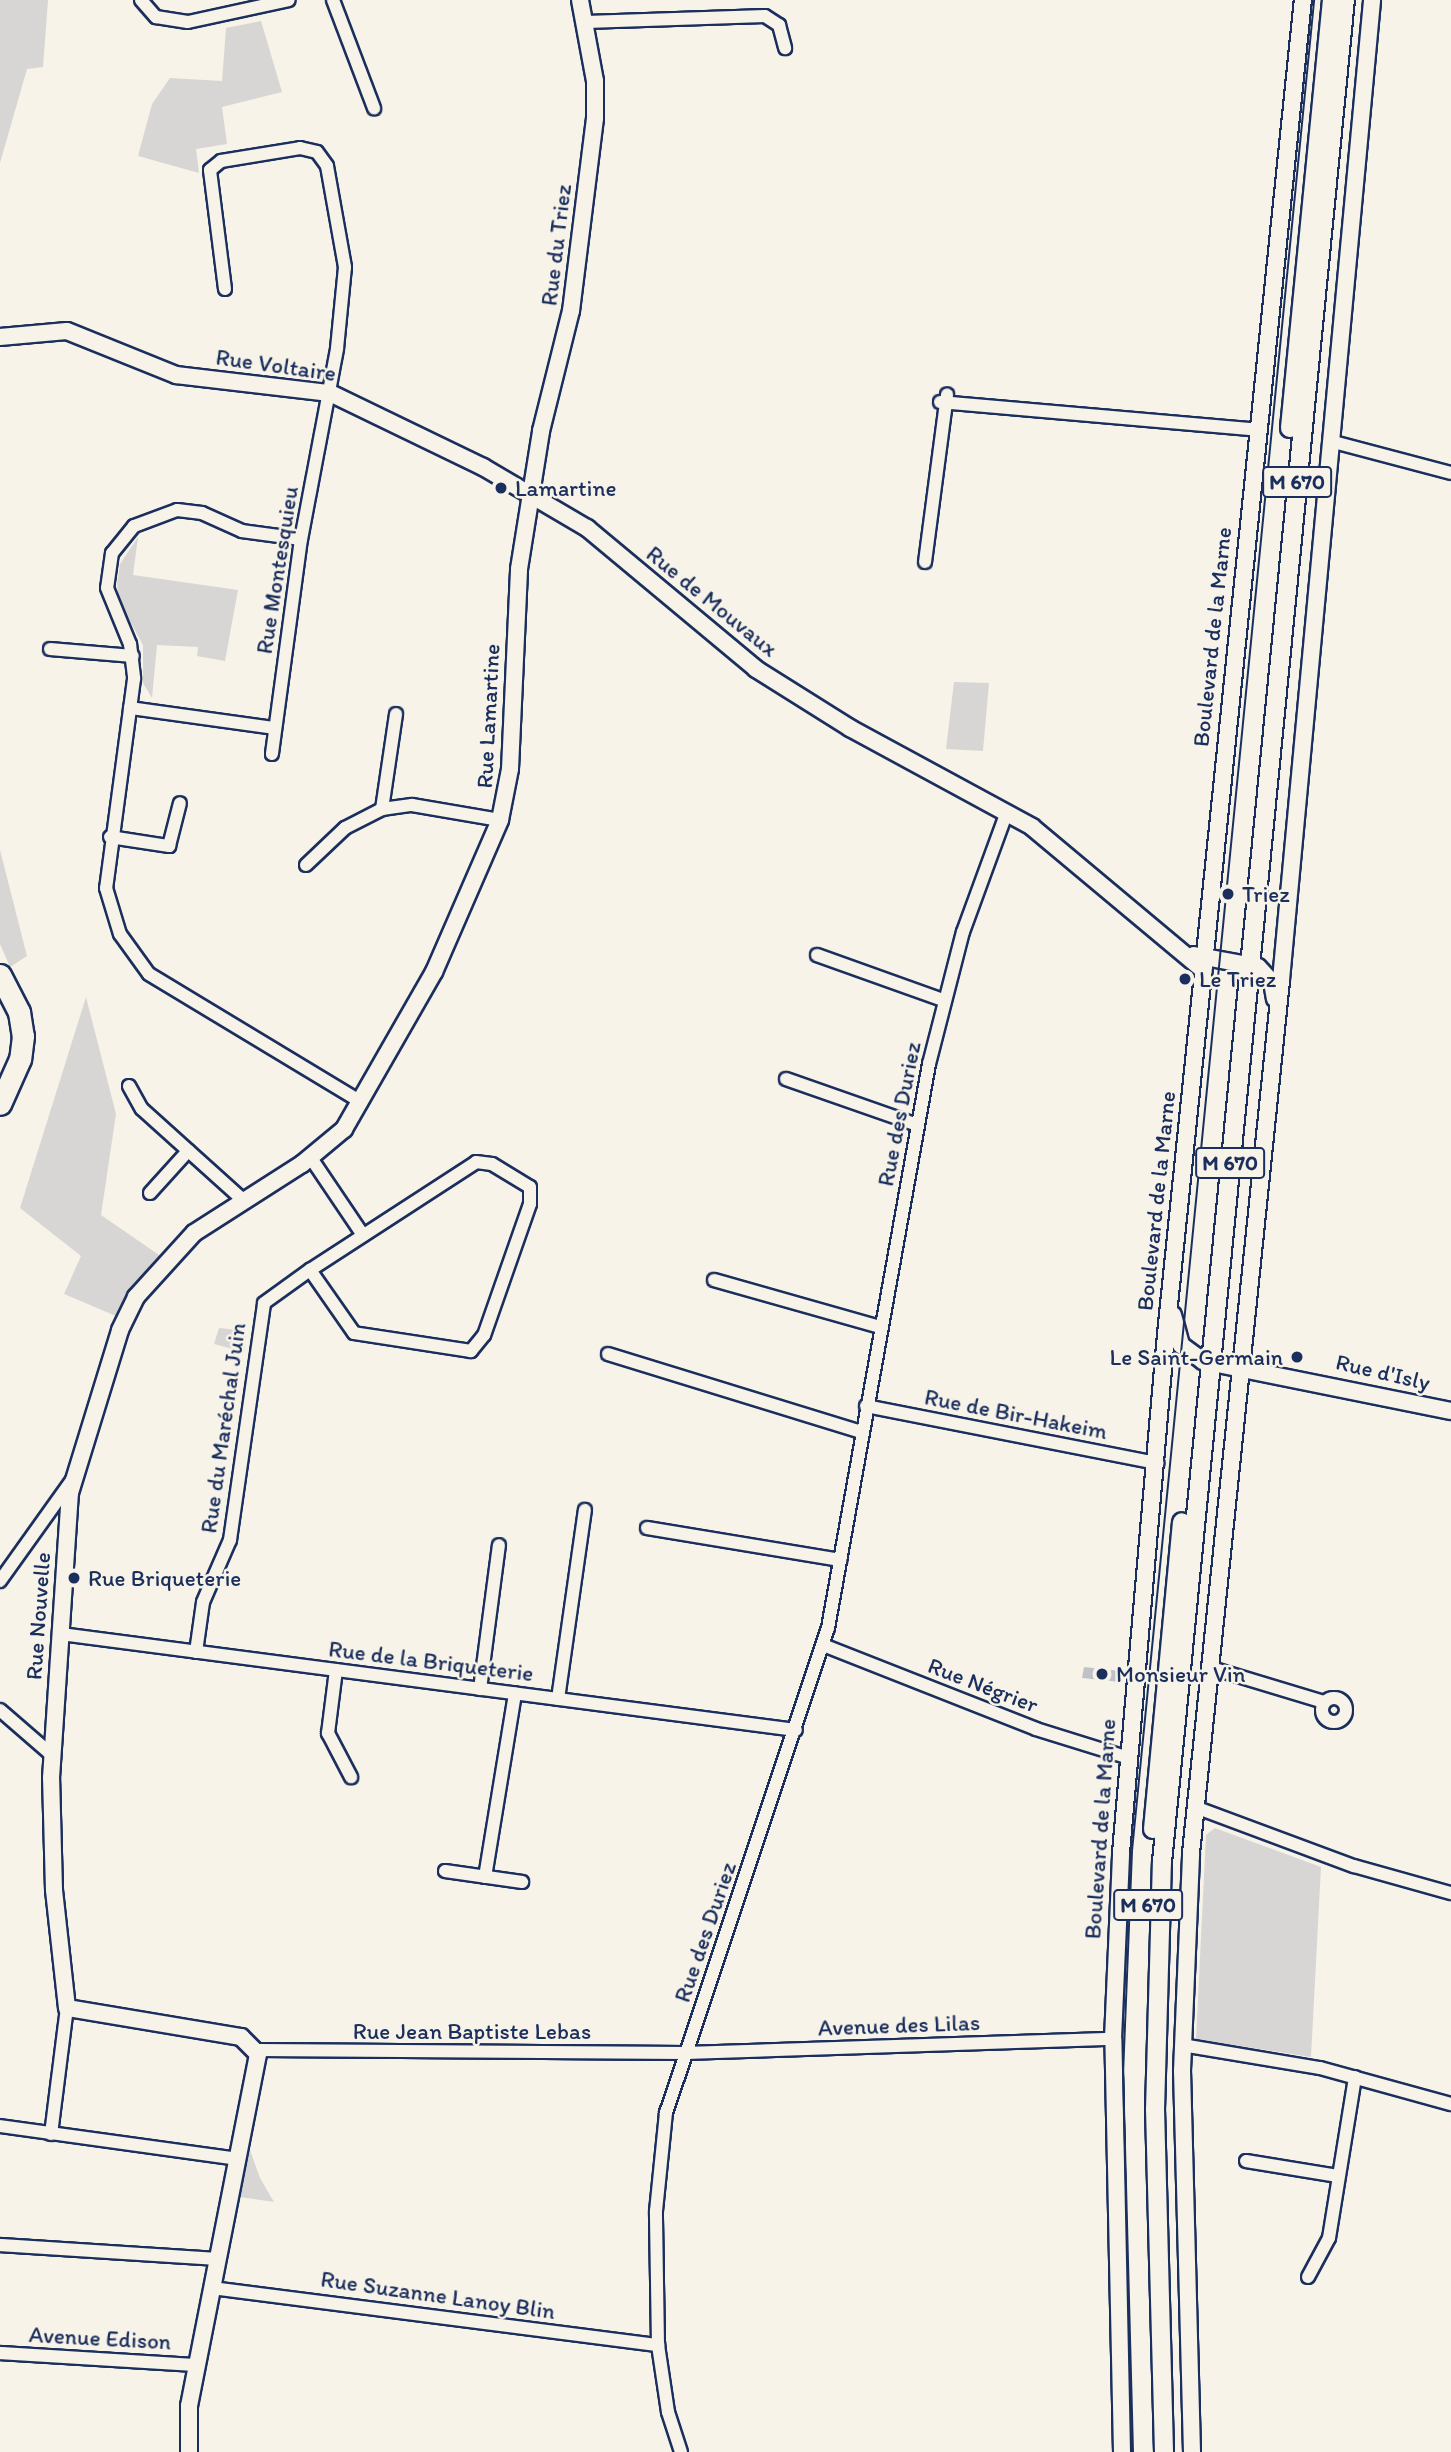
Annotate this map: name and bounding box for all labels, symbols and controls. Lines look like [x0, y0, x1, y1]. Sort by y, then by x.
street label: Rue du Triez [535, 183, 577, 307]
street label: Rue Voltaire [215, 343, 337, 387]
road number: M 670 [1262, 464, 1332, 500]
place label: Lamartine [515, 474, 616, 502]
marker: Lamartine [493, 480, 509, 496]
street label: Rue Montesquieu [250, 484, 304, 656]
street label: Boulevard de la Marne [1187, 526, 1237, 748]
street label: Rue de Mouvaux [641, 540, 783, 662]
street label: Rue Lamartine [470, 643, 506, 789]
place label: Triez [1242, 880, 1290, 908]
marker: Triez [1220, 886, 1236, 902]
place label: Le Triez [1199, 965, 1274, 993]
marker: Le Triez [1177, 971, 1193, 987]
street label: Rue des Duriez [872, 1040, 926, 1188]
street label: Boulevard de la Marne [1131, 1090, 1181, 1312]
road number: M 670 [1195, 1146, 1265, 1180]
street label: Rue du Maréchal Juin [195, 1321, 251, 1535]
place label: Le Saint-Germain [1108, 1343, 1283, 1371]
street label: Rue d'Isly [1333, 1348, 1433, 1396]
marker: Le Saint-Germain [1289, 1349, 1305, 1365]
street label: Rue de Bir-Hakeim [922, 1383, 1110, 1445]
street label: Rue Nouvelle [20, 1551, 56, 1681]
place label: Rue Briqueterie [88, 1564, 242, 1592]
marker: Rue Briqueterie [66, 1570, 82, 1586]
street label: Rue de la Briqueterie [327, 1635, 535, 1687]
street label: Rue Négrier [924, 1651, 1042, 1719]
place label: Monsieur Vin [1116, 1660, 1246, 1688]
marker: Monsieur Vin [1094, 1666, 1110, 1682]
street label: Boulevard de la Marne [1079, 1718, 1121, 1940]
street label: Rue des Duriez [668, 1858, 742, 2006]
road number: M 670 [1113, 1888, 1183, 1923]
street label: Avenue des Lilas [818, 2008, 980, 2042]
street label: Rue Jean Baptiste Lebas [352, 2017, 592, 2045]
street label: Rue Suzanne Lanoy Blin [319, 2265, 557, 2325]
street label: Avenue Edison [28, 2320, 172, 2356]

